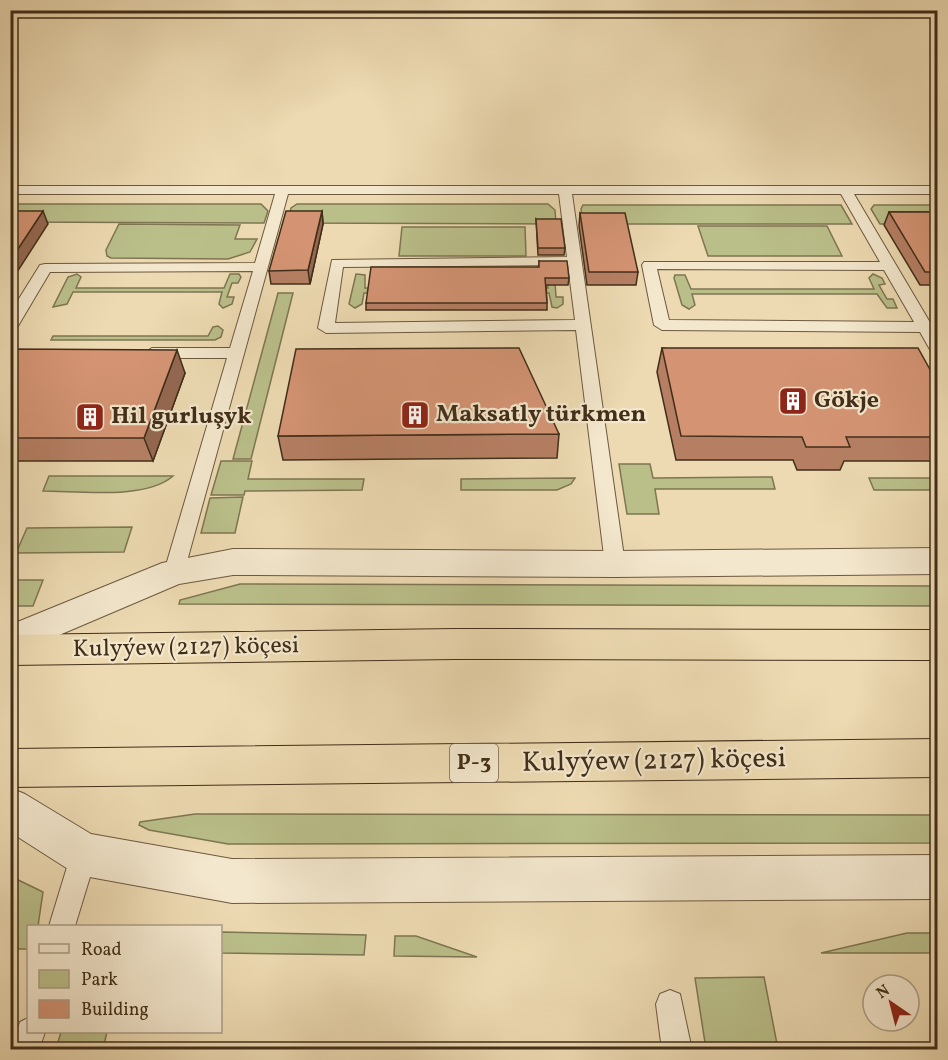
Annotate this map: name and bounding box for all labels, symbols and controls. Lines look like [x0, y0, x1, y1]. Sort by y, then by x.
place label: Gökje [814, 384, 879, 418]
building icon: Gökje [777, 385, 809, 417]
place label: Maksatly türkmen [436, 398, 647, 432]
building icon: Maksatly türkmen [399, 399, 431, 431]
place label: Hil gurluşyk [111, 400, 252, 434]
building icon: Hil gurluşyk [74, 401, 106, 433]
street label: Kulyýew (2127) köçesi [72, 629, 300, 667]
street label: Kulyýew (2127) köçesi [522, 739, 786, 783]
road number: P-3 [450, 744, 498, 782]
legend [27, 925, 222, 1033]
text: Road [81, 938, 122, 963]
text: Park [81, 968, 118, 993]
north arrow [861, 973, 921, 1033]
text: N [872, 980, 895, 1005]
text: Building [81, 998, 149, 1023]

